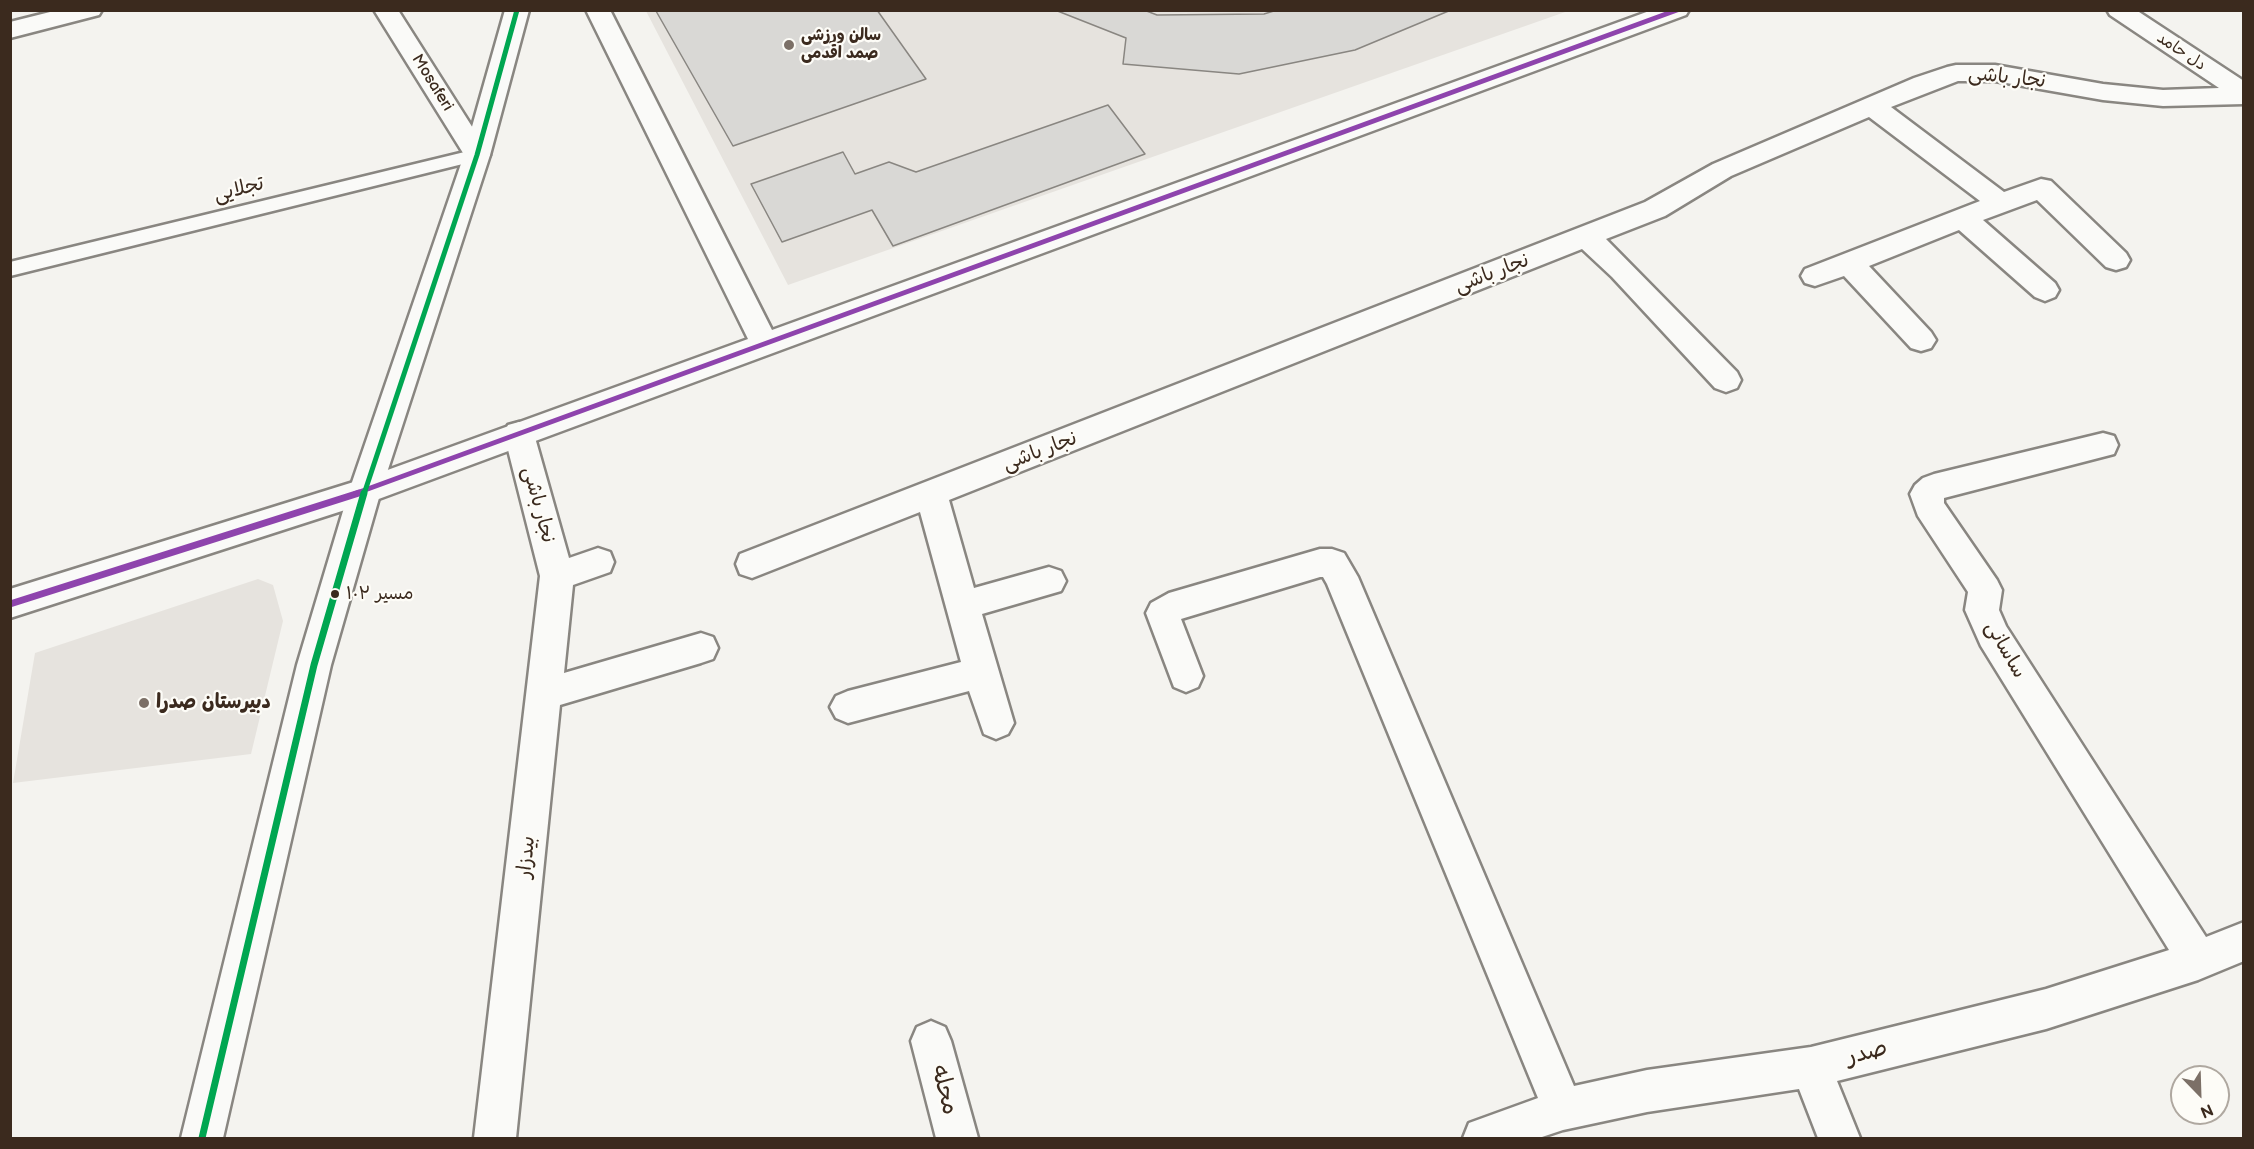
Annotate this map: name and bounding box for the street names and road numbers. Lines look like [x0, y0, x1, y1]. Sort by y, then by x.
street label: دل حامد [2153, 29, 2209, 75]
street label: Mosaferi [407, 51, 457, 115]
street label: نجار باشی [1967, 62, 2047, 94]
street label: تجلایی [211, 172, 267, 208]
street label: نجار باشی [1451, 249, 1533, 299]
street label: نجار باشی [999, 427, 1081, 477]
street label: نجار باشی [516, 464, 560, 546]
street label: ساسانی [1979, 617, 2031, 683]
street label: بیدزار [513, 835, 541, 879]
street label: صدر [1843, 1034, 1891, 1072]
street label: محله [924, 1062, 964, 1118]

